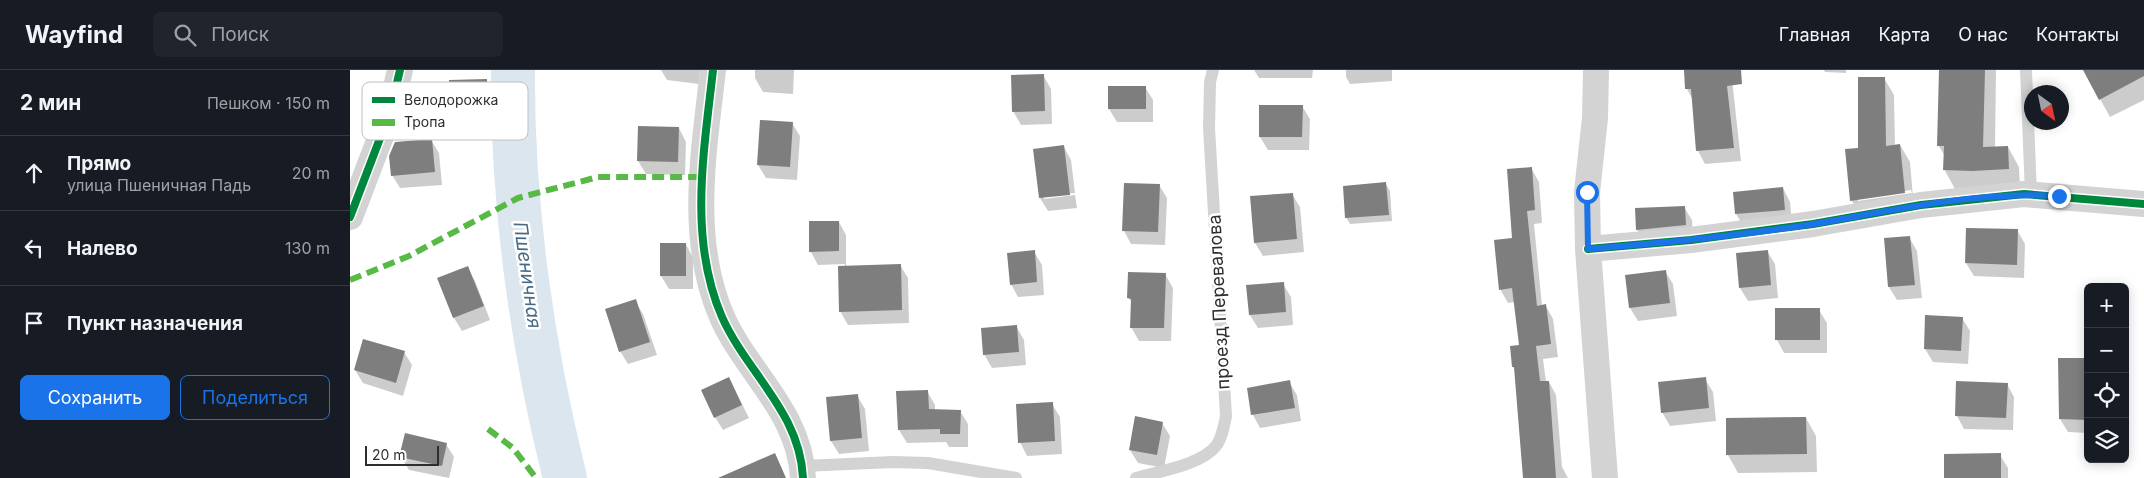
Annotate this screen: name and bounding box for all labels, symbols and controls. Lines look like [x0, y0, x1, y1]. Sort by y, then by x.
search box [153, 12, 503, 57]
text: Wayfind [25, 20, 123, 49]
icon: search [171, 21, 199, 49]
text: Поиск [211, 23, 269, 46]
text: Главная [1779, 24, 1850, 45]
text: Карта [1878, 24, 1930, 45]
text: О нас [1958, 24, 2008, 45]
text: Контакты [2036, 24, 2119, 45]
legend [362, 82, 528, 140]
north arrow [2024, 85, 2069, 130]
text: 2 мин [20, 90, 81, 115]
text: Велодорожка [404, 91, 498, 108]
text: Пешком · 150 m [207, 93, 330, 113]
text: Тропа [404, 113, 445, 130]
text: Прямо [67, 152, 131, 175]
icon: ahead [20, 159, 48, 187]
text: 20 m [292, 163, 330, 183]
text: улица Пшеничная Падь [67, 175, 251, 195]
route start [1576, 181, 1599, 204]
route end [2048, 185, 2071, 208]
street label: проезд Перевалова [1203, 214, 1234, 390]
water label: Пшеничная [509, 220, 546, 330]
icon: left [20, 234, 48, 262]
text: Налево [67, 237, 138, 260]
text: 130 m [285, 238, 330, 258]
map controls [2084, 283, 2129, 463]
button: + [2084, 283, 2129, 328]
icon: arrive [20, 309, 48, 337]
text: Пункт назначения [67, 312, 243, 335]
button: − [2084, 328, 2129, 373]
button: locate [2084, 373, 2129, 418]
button: Сохранить [20, 375, 170, 420]
button: Поделиться [180, 375, 330, 420]
button: layers [2084, 418, 2129, 463]
scale bar [365, 443, 439, 466]
text: 20 m [372, 446, 406, 463]

